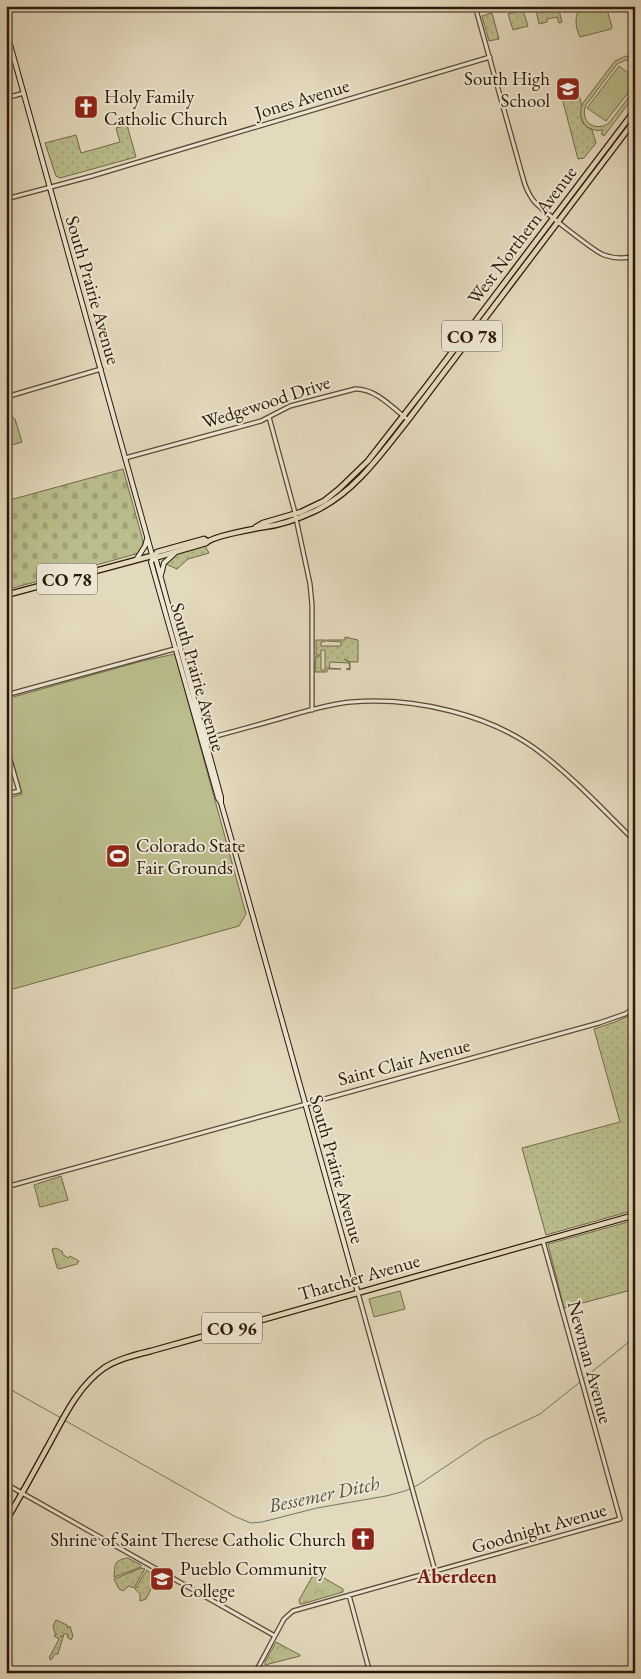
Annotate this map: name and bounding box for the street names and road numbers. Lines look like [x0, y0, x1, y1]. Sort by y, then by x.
street label: Jones Avenue [250, 73, 352, 126]
street label: West Northern Avenue [462, 161, 582, 309]
street label: South Prairie Avenue [60, 213, 126, 367]
road number: CO 78 [442, 321, 502, 352]
street label: Wedgewood Drive [199, 370, 333, 434]
road number: CO 78 [37, 564, 97, 594]
street label: South Prairie Avenue [165, 600, 231, 754]
street label: Saint Clair Avenue [335, 1032, 473, 1092]
street label: South Prairie Avenue [304, 1092, 370, 1246]
street label: Thatcher Avenue [295, 1248, 423, 1306]
street label: Newman Avenue [562, 1298, 618, 1426]
road number: CO 96 [202, 1312, 262, 1344]
street label: Goodnight Avenue [469, 1497, 609, 1559]

